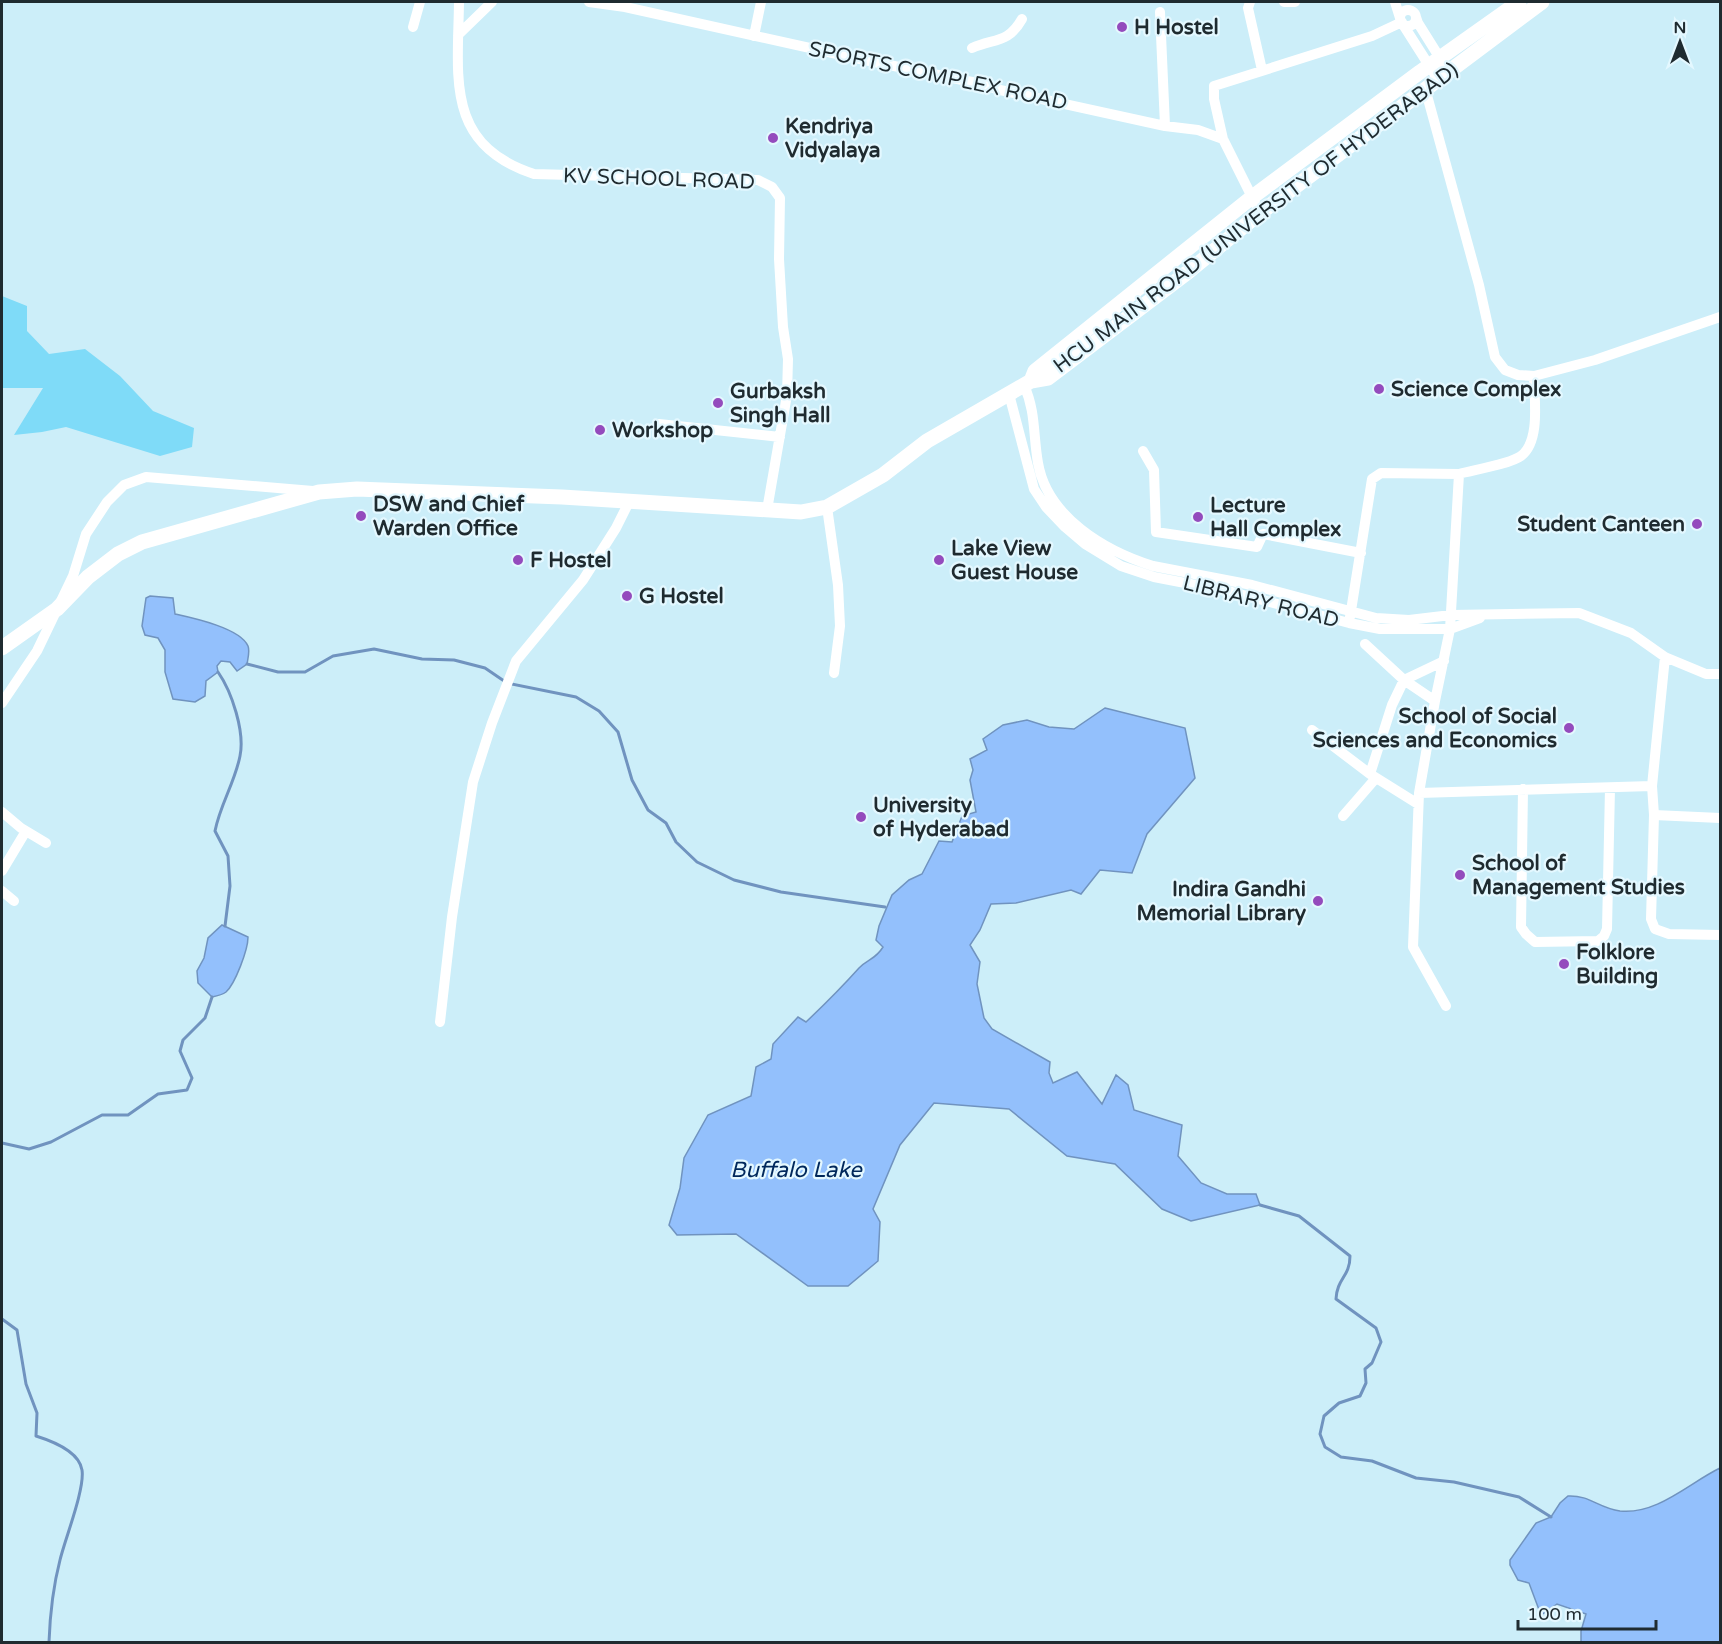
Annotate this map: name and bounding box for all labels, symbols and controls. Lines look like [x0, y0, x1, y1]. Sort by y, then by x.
north arrow [1650, 12, 1710, 72]
place label: H Hostel [1134, 15, 1219, 40]
text: N [1674, 18, 1686, 38]
marker: H Hostel [1115, 20, 1129, 34]
street label: SPORTS COMPLEX ROAD [806, 36, 1070, 116]
street label: HCU MAIN ROAD (UNIVERSITY OF HYDERABAD) [1049, 57, 1463, 379]
place label: Kendriya Vidyalaya [785, 114, 881, 163]
marker: Kendriya Vidyalaya [766, 131, 780, 145]
street label: KV SCHOOL ROAD [562, 163, 756, 195]
place label: Science Complex [1391, 377, 1561, 402]
place label: Gurbaksh Singh Hall [730, 379, 830, 428]
marker: Science Complex [1372, 382, 1386, 396]
marker: Gurbaksh Singh Hall [711, 396, 725, 410]
place label: Workshop [612, 418, 713, 443]
marker: Workshop [593, 423, 607, 437]
place label: DSW and Chief Warden Office [373, 492, 525, 541]
place label: Lecture Hall Complex [1210, 493, 1341, 542]
marker: DSW and Chief Warden Office [354, 509, 368, 523]
marker: Lecture Hall Complex [1191, 510, 1205, 524]
place label: Student Canteen [1517, 512, 1685, 537]
marker: Student Canteen [1690, 517, 1704, 531]
place label: Lake View Guest House [951, 536, 1078, 585]
place label: F Hostel [530, 548, 612, 573]
marker: F Hostel [511, 553, 525, 567]
marker: Lake View Guest House [932, 553, 946, 567]
street label: LIBRARY ROAD [1180, 570, 1342, 634]
place label: G Hostel [639, 584, 724, 609]
marker: G Hostel [620, 589, 634, 603]
place label: School of Social Sciences and Economics [1313, 704, 1557, 753]
marker: School of Social Sciences and Economics [1562, 721, 1576, 735]
place label: University of Hyderabad [873, 793, 1009, 842]
marker: University of Hyderabad [854, 810, 868, 824]
place label: School of Management Studies [1472, 851, 1685, 900]
marker: School of Management Studies [1453, 868, 1467, 882]
place label: Indira Gandhi Memorial Library [1137, 877, 1307, 926]
marker: Indira Gandhi Memorial Library [1311, 894, 1325, 908]
place label: Folklore Building [1576, 940, 1658, 989]
marker: Folklore Building [1557, 957, 1571, 971]
water label: Buffalo Lake [730, 1157, 863, 1183]
scale bar [1518, 1593, 1656, 1631]
text: 100 m [1527, 1603, 1582, 1625]

